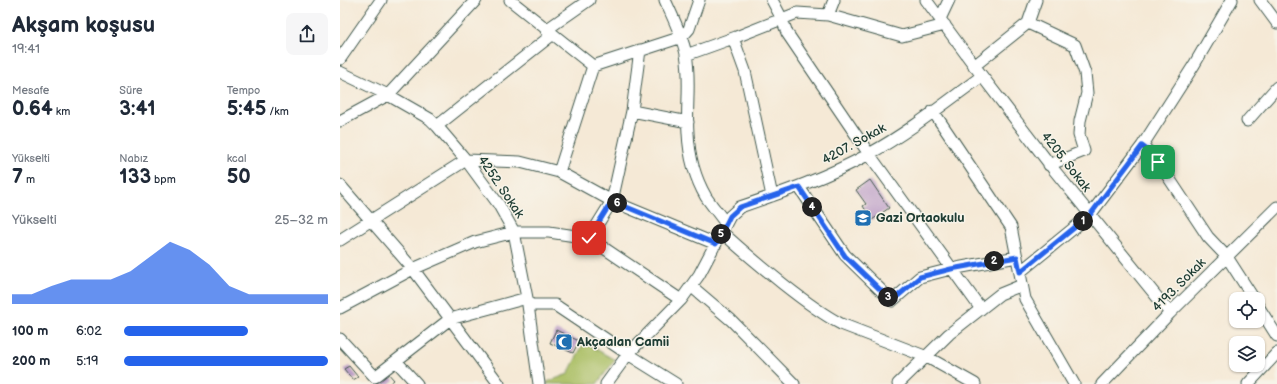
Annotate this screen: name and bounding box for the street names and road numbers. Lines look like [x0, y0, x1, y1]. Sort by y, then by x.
street label: 4207. Sokak [819, 120, 889, 168]
street label: 4205. Sokak [1038, 129, 1095, 196]
street label: 4252. Sokak [474, 153, 528, 222]
street label: 4193. Sokak [1149, 254, 1210, 315]

